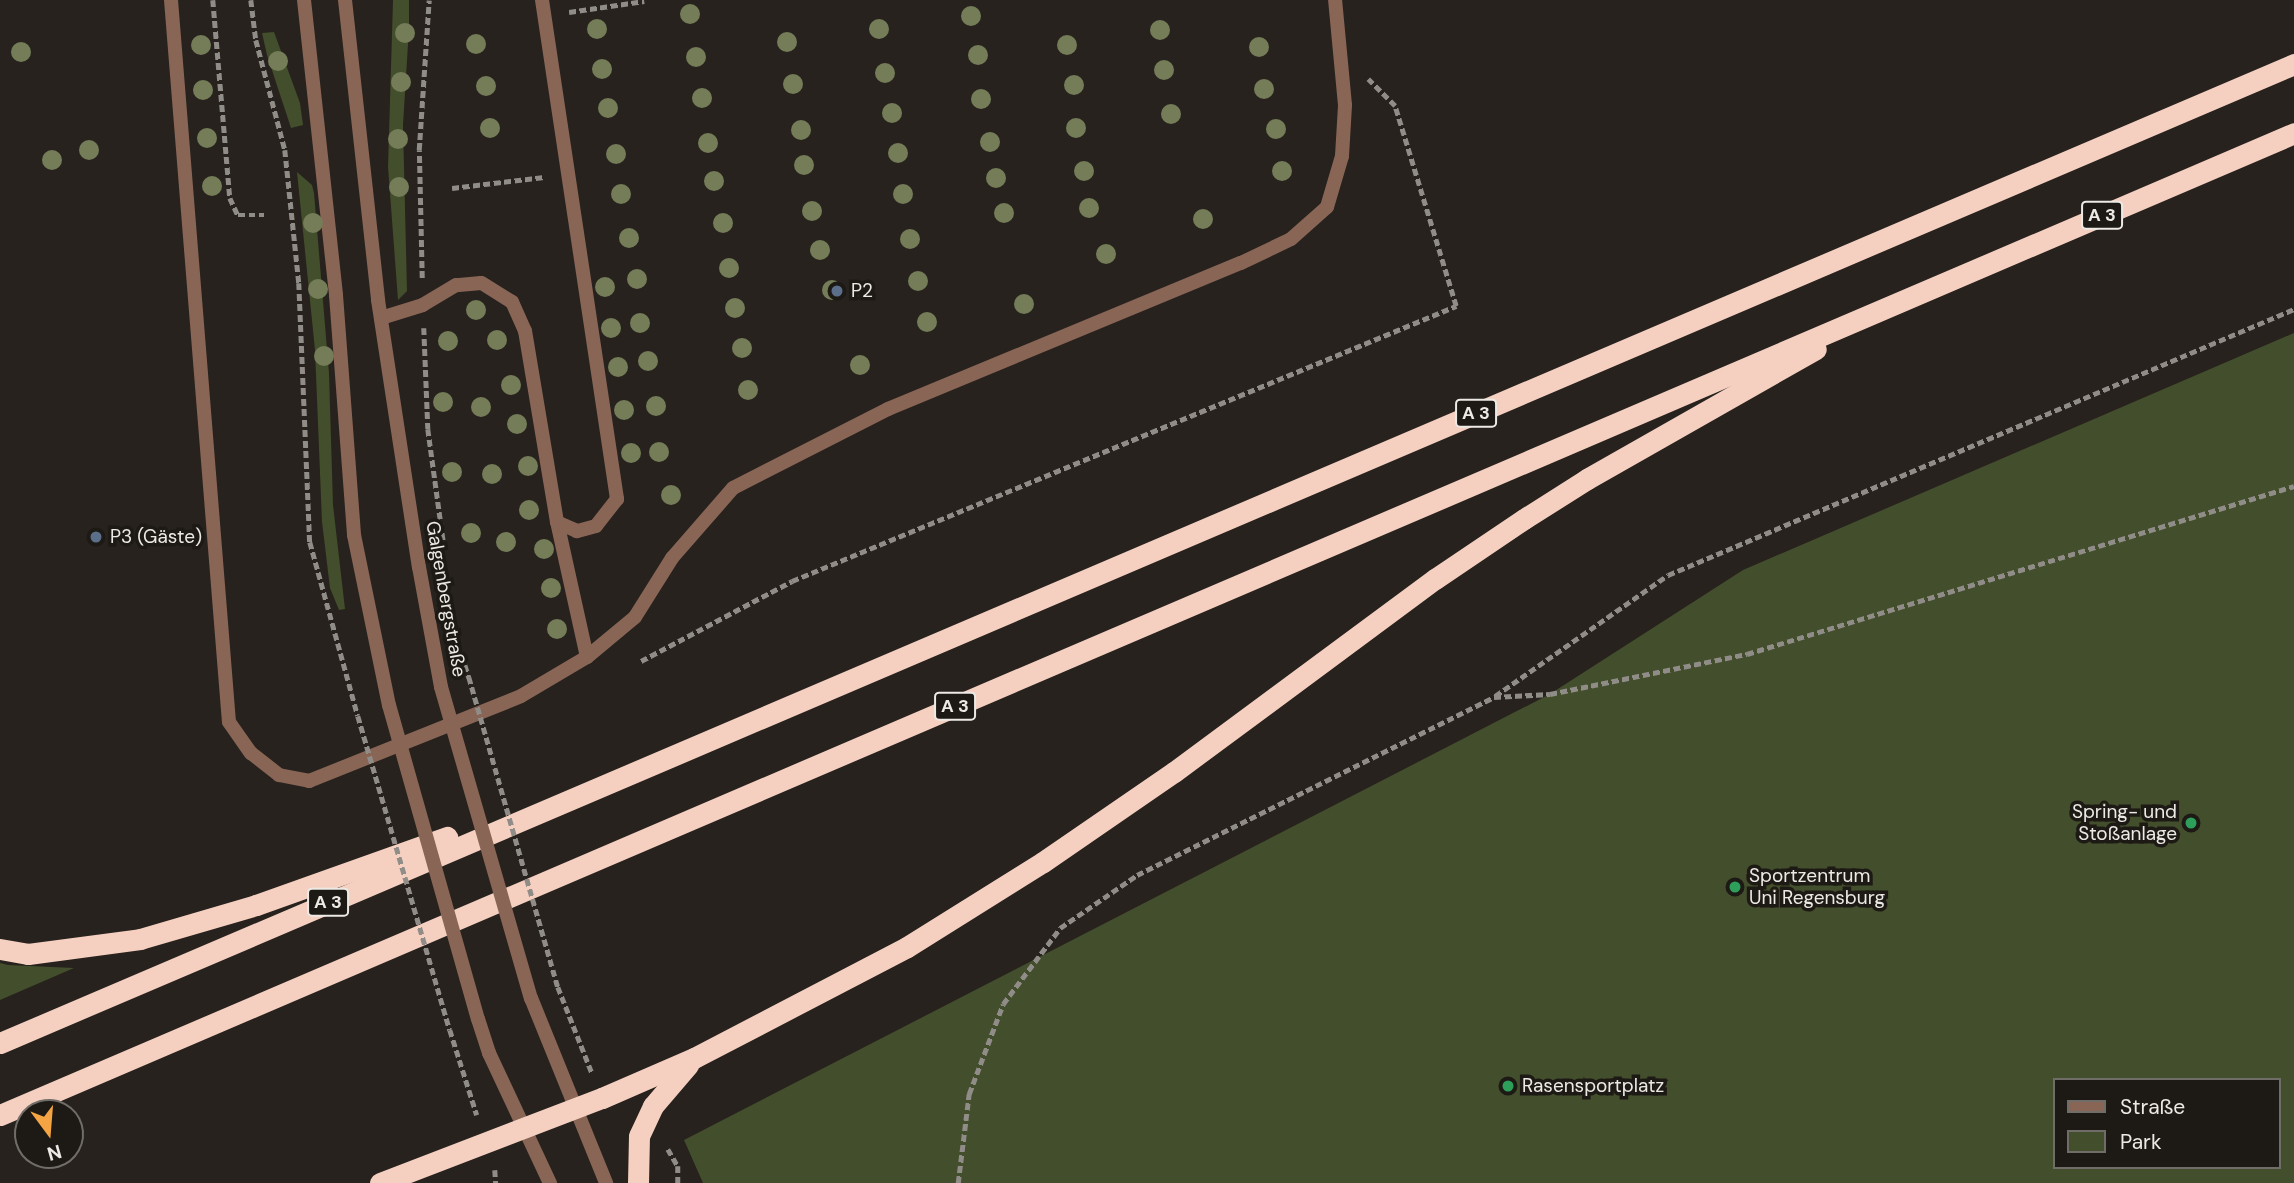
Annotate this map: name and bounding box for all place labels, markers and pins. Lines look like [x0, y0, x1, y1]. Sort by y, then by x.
place label: P2 [851, 280, 873, 302]
marker: P2 [829, 283, 845, 299]
place label: P3 (Gäste) [110, 526, 202, 548]
marker: P3 (Gäste) [88, 529, 104, 545]
place label: Spring- und Stoßanlage [2072, 801, 2177, 845]
marker: Spring- und Stoßanlage [2183, 815, 2199, 831]
place label: Sportzentrum Uni Regensburg [1749, 865, 1885, 909]
marker: Sportzentrum Uni Regensburg [1727, 879, 1743, 895]
place label: Rasensportplatz [1522, 1075, 1664, 1097]
marker: Rasensportplatz [1500, 1078, 1516, 1094]

